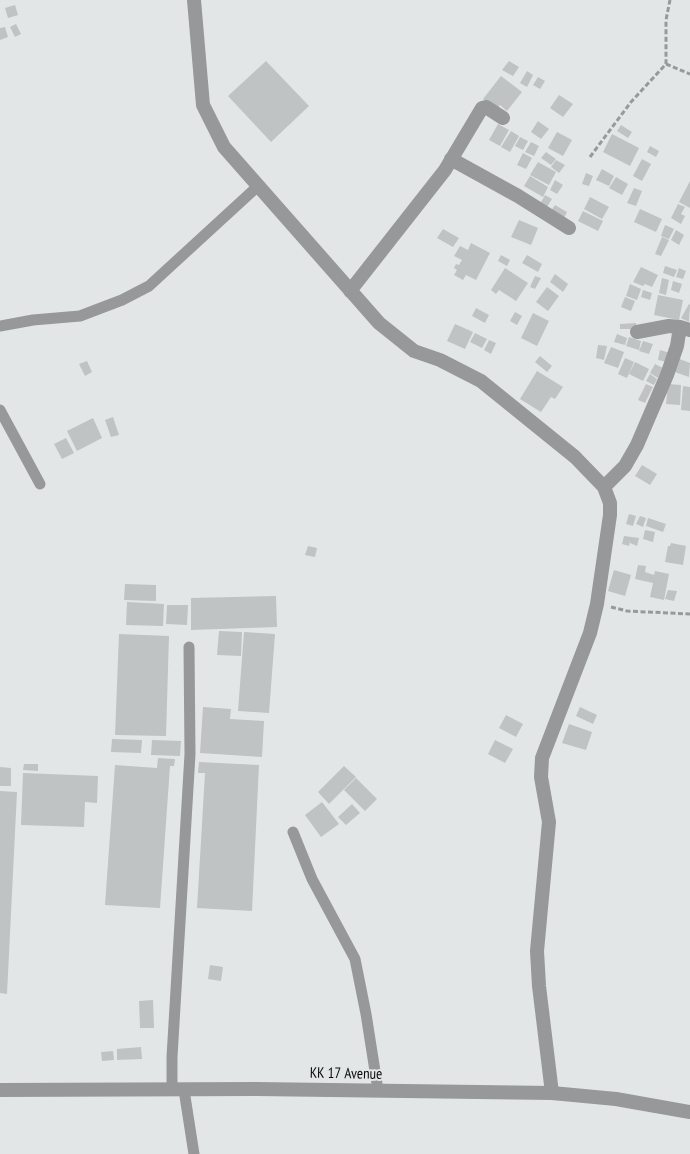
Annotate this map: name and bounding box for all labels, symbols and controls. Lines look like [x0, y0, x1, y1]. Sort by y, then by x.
street label: KK 17 Avenue [310, 1064, 382, 1084]

